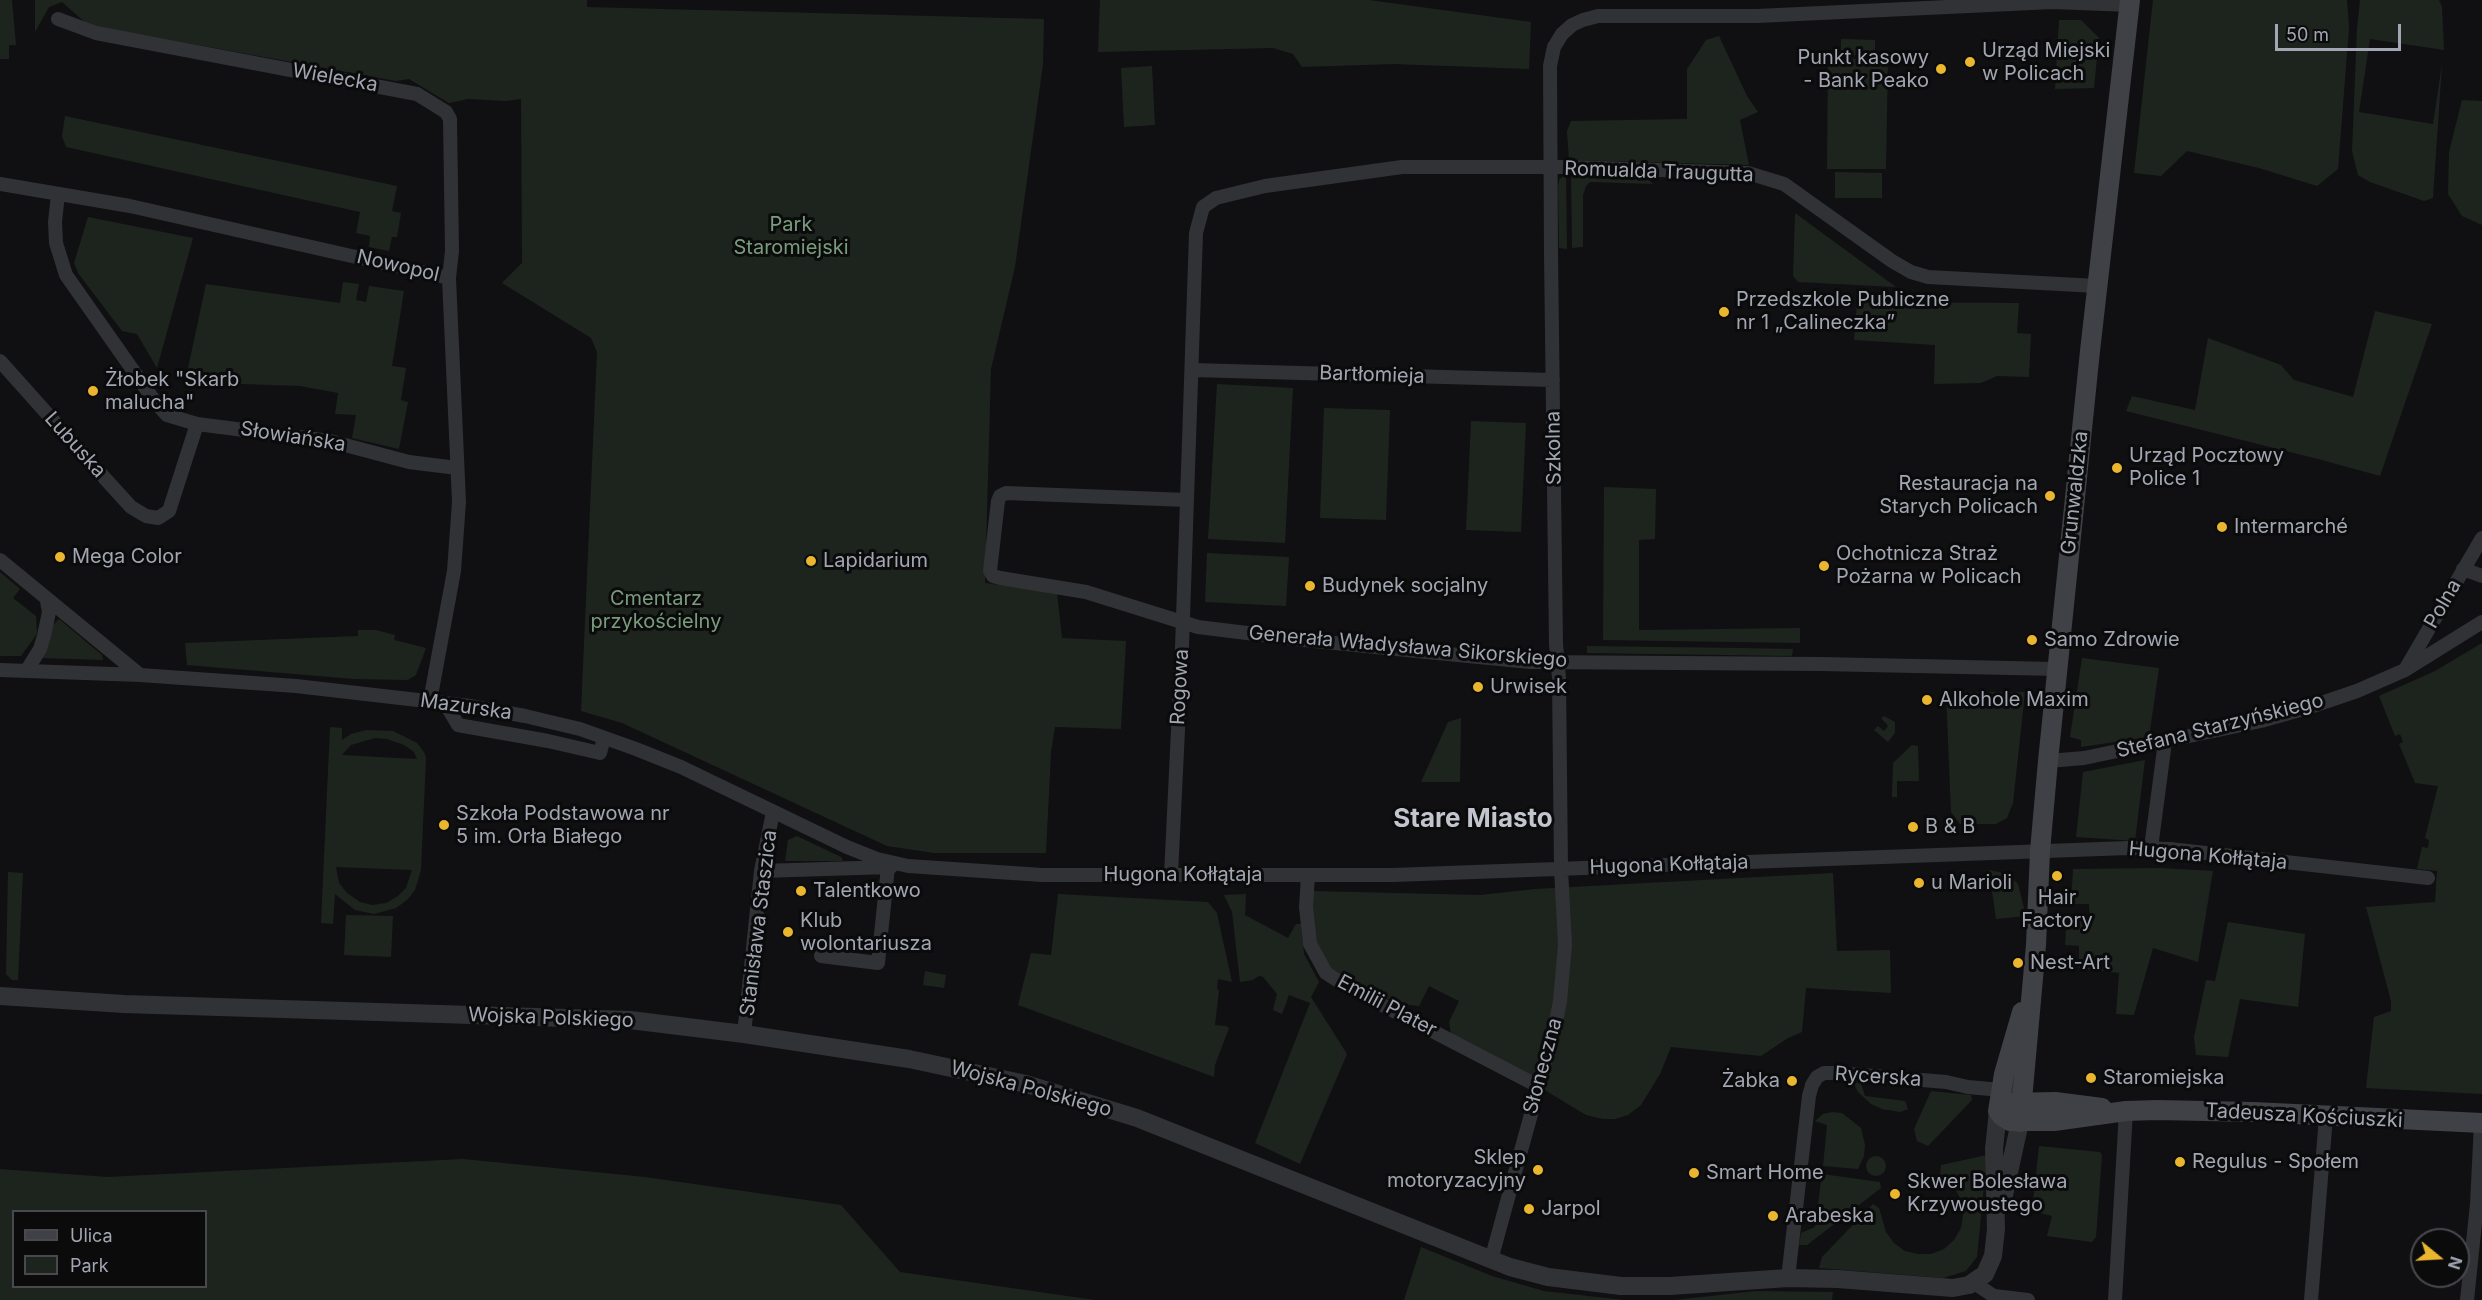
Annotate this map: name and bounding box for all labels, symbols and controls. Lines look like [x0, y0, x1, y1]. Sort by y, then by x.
scale bar [2278, 12, 2404, 50]
text: 50 m [2286, 24, 2329, 45]
place label: Urząd Miejski w Policach [1982, 39, 2110, 86]
place label: Punkt kasowy - Bank Peako [1797, 46, 1929, 93]
marker: Urząd Miejski w Policach [1963, 55, 1977, 69]
street label: Wielecka [290, 59, 380, 97]
marker: Punkt kasowy - Bank Peako [1934, 62, 1948, 76]
street label: Romualda Traugutta [1564, 157, 1754, 187]
park label: Park Staromiejski [733, 213, 849, 260]
street label: Nowopol [354, 245, 442, 287]
place label: Przedszkole Publiczne nr 1 „Calineczka” [1736, 288, 1949, 335]
marker: Przedszkole Publiczne nr 1 „Calineczka” [1717, 305, 1731, 319]
street label: Bartłomieja [1319, 361, 1425, 389]
place label: Żłobek "Skarb malucha" [105, 368, 239, 415]
marker: Żłobek "Skarb malucha" [86, 384, 100, 398]
street label: Lubuska [39, 407, 111, 483]
street label: Szkolna [1541, 411, 1567, 485]
street label: Słowiańska [239, 417, 347, 457]
street label: Grunwaldzka [2057, 430, 2093, 556]
place label: Urząd Pocztowy Police 1 [2129, 444, 2284, 491]
marker: Urząd Pocztowy Police 1 [2110, 461, 2124, 475]
place label: Restauracja na Starych Policach [1879, 472, 2038, 519]
marker: Restauracja na Starych Policach [2043, 489, 2057, 503]
place label: Intermarché [2234, 515, 2348, 539]
marker: Intermarché [2215, 520, 2229, 534]
place label: Ochotnicza Straż Pożarna w Policach [1836, 542, 2022, 589]
place label: Mega Color [72, 545, 182, 569]
place label: Lapidarium [823, 549, 928, 573]
marker: Mega Color [53, 550, 67, 564]
marker: Lapidarium [804, 554, 818, 568]
marker: Ochotnicza Straż Pożarna w Policach [1817, 559, 1831, 573]
place label: Budynek socjalny [1322, 574, 1488, 598]
street label: Polna [2419, 575, 2467, 633]
marker: Budynek socjalny [1303, 579, 1317, 593]
park label: Cmentarz przykościelny [591, 587, 721, 634]
street label: Generała Władysława Sikorskiego [1248, 621, 1568, 673]
place label: Samo Zdrowie [2044, 628, 2180, 652]
marker: Samo Zdrowie [2025, 633, 2039, 647]
street label: Rogowa [1166, 648, 1194, 726]
place label: Urwisek [1490, 675, 1567, 699]
marker: Urwisek [1471, 680, 1485, 694]
place label: Alkohole Maxim [1939, 688, 2089, 712]
street label: Mazurska [419, 689, 513, 725]
street label: Stefana Starzyńskiego [2114, 689, 2326, 763]
marker: Alkohole Maxim [1920, 693, 1934, 707]
place label: Szkoła Podstawowa nr 5 im. Orła Białego [456, 802, 670, 849]
district label: Stare Miasto [1393, 803, 1553, 835]
place label: B & B [1925, 815, 1975, 839]
marker: Szkoła Podstawowa nr 5 im. Orła Białego [437, 818, 451, 832]
marker: B & B [1906, 820, 1920, 834]
street label: Stanisława Staszica [736, 829, 782, 1017]
street label: Hugona Kołłątaja [2128, 837, 2288, 875]
street label: Hugona Kołłątaja [1589, 850, 1749, 880]
street label: Hugona Kołłątaja [1103, 863, 1263, 887]
marker: Hair Factory [2050, 869, 2064, 883]
place label: u Marioli [1931, 871, 2012, 895]
marker: u Marioli [1912, 876, 1926, 890]
place label: Talentkowo [813, 879, 921, 903]
marker: Talentkowo [794, 884, 808, 898]
place label: Hair Factory [2021, 886, 2093, 933]
place label: Klub wolontariusza [800, 909, 932, 956]
marker: Klub wolontariusza [781, 925, 795, 939]
place label: Nest-Art [2030, 951, 2110, 975]
marker: Nest-Art [2011, 956, 2025, 970]
street label: Emilii Plater [1333, 970, 1441, 1042]
street label: Wojska Polskiego [468, 1003, 634, 1033]
street label: Słoneczna [1519, 1015, 1567, 1117]
street label: Wojska Polskiego [948, 1056, 1114, 1122]
street label: Rycerska [1834, 1062, 1922, 1092]
place label: Staromiejska [2103, 1066, 2225, 1090]
place label: Żabka [1722, 1069, 1780, 1093]
marker: Staromiejska [2084, 1071, 2098, 1085]
marker: Żabka [1785, 1074, 1799, 1088]
street label: Tadeusza Kościuszki [2205, 1099, 2403, 1133]
place label: Sklep motoryzacyjny [1387, 1146, 1526, 1193]
place label: Regulus - Społem [2192, 1150, 2359, 1174]
marker: Regulus - Społem [2173, 1155, 2187, 1169]
place label: Smart Home [1706, 1161, 1824, 1185]
marker: Sklep motoryzacyjny [1531, 1163, 1545, 1177]
marker: Smart Home [1687, 1166, 1701, 1180]
place label: Skwer Bolesława Krzywoustego [1907, 1170, 2067, 1217]
marker: Skwer Bolesława Krzywoustego [1888, 1187, 1902, 1201]
place label: Jarpol [1541, 1197, 1601, 1221]
marker: Jarpol [1522, 1202, 1536, 1216]
place label: Arabeska [1785, 1204, 1874, 1228]
marker: Arabeska [1766, 1209, 1780, 1223]
legend [12, 1210, 207, 1288]
text: Ulica [70, 1225, 113, 1246]
north arrow [2410, 1228, 2470, 1288]
text: N [2444, 1254, 2467, 1272]
text: Park [70, 1255, 109, 1276]

